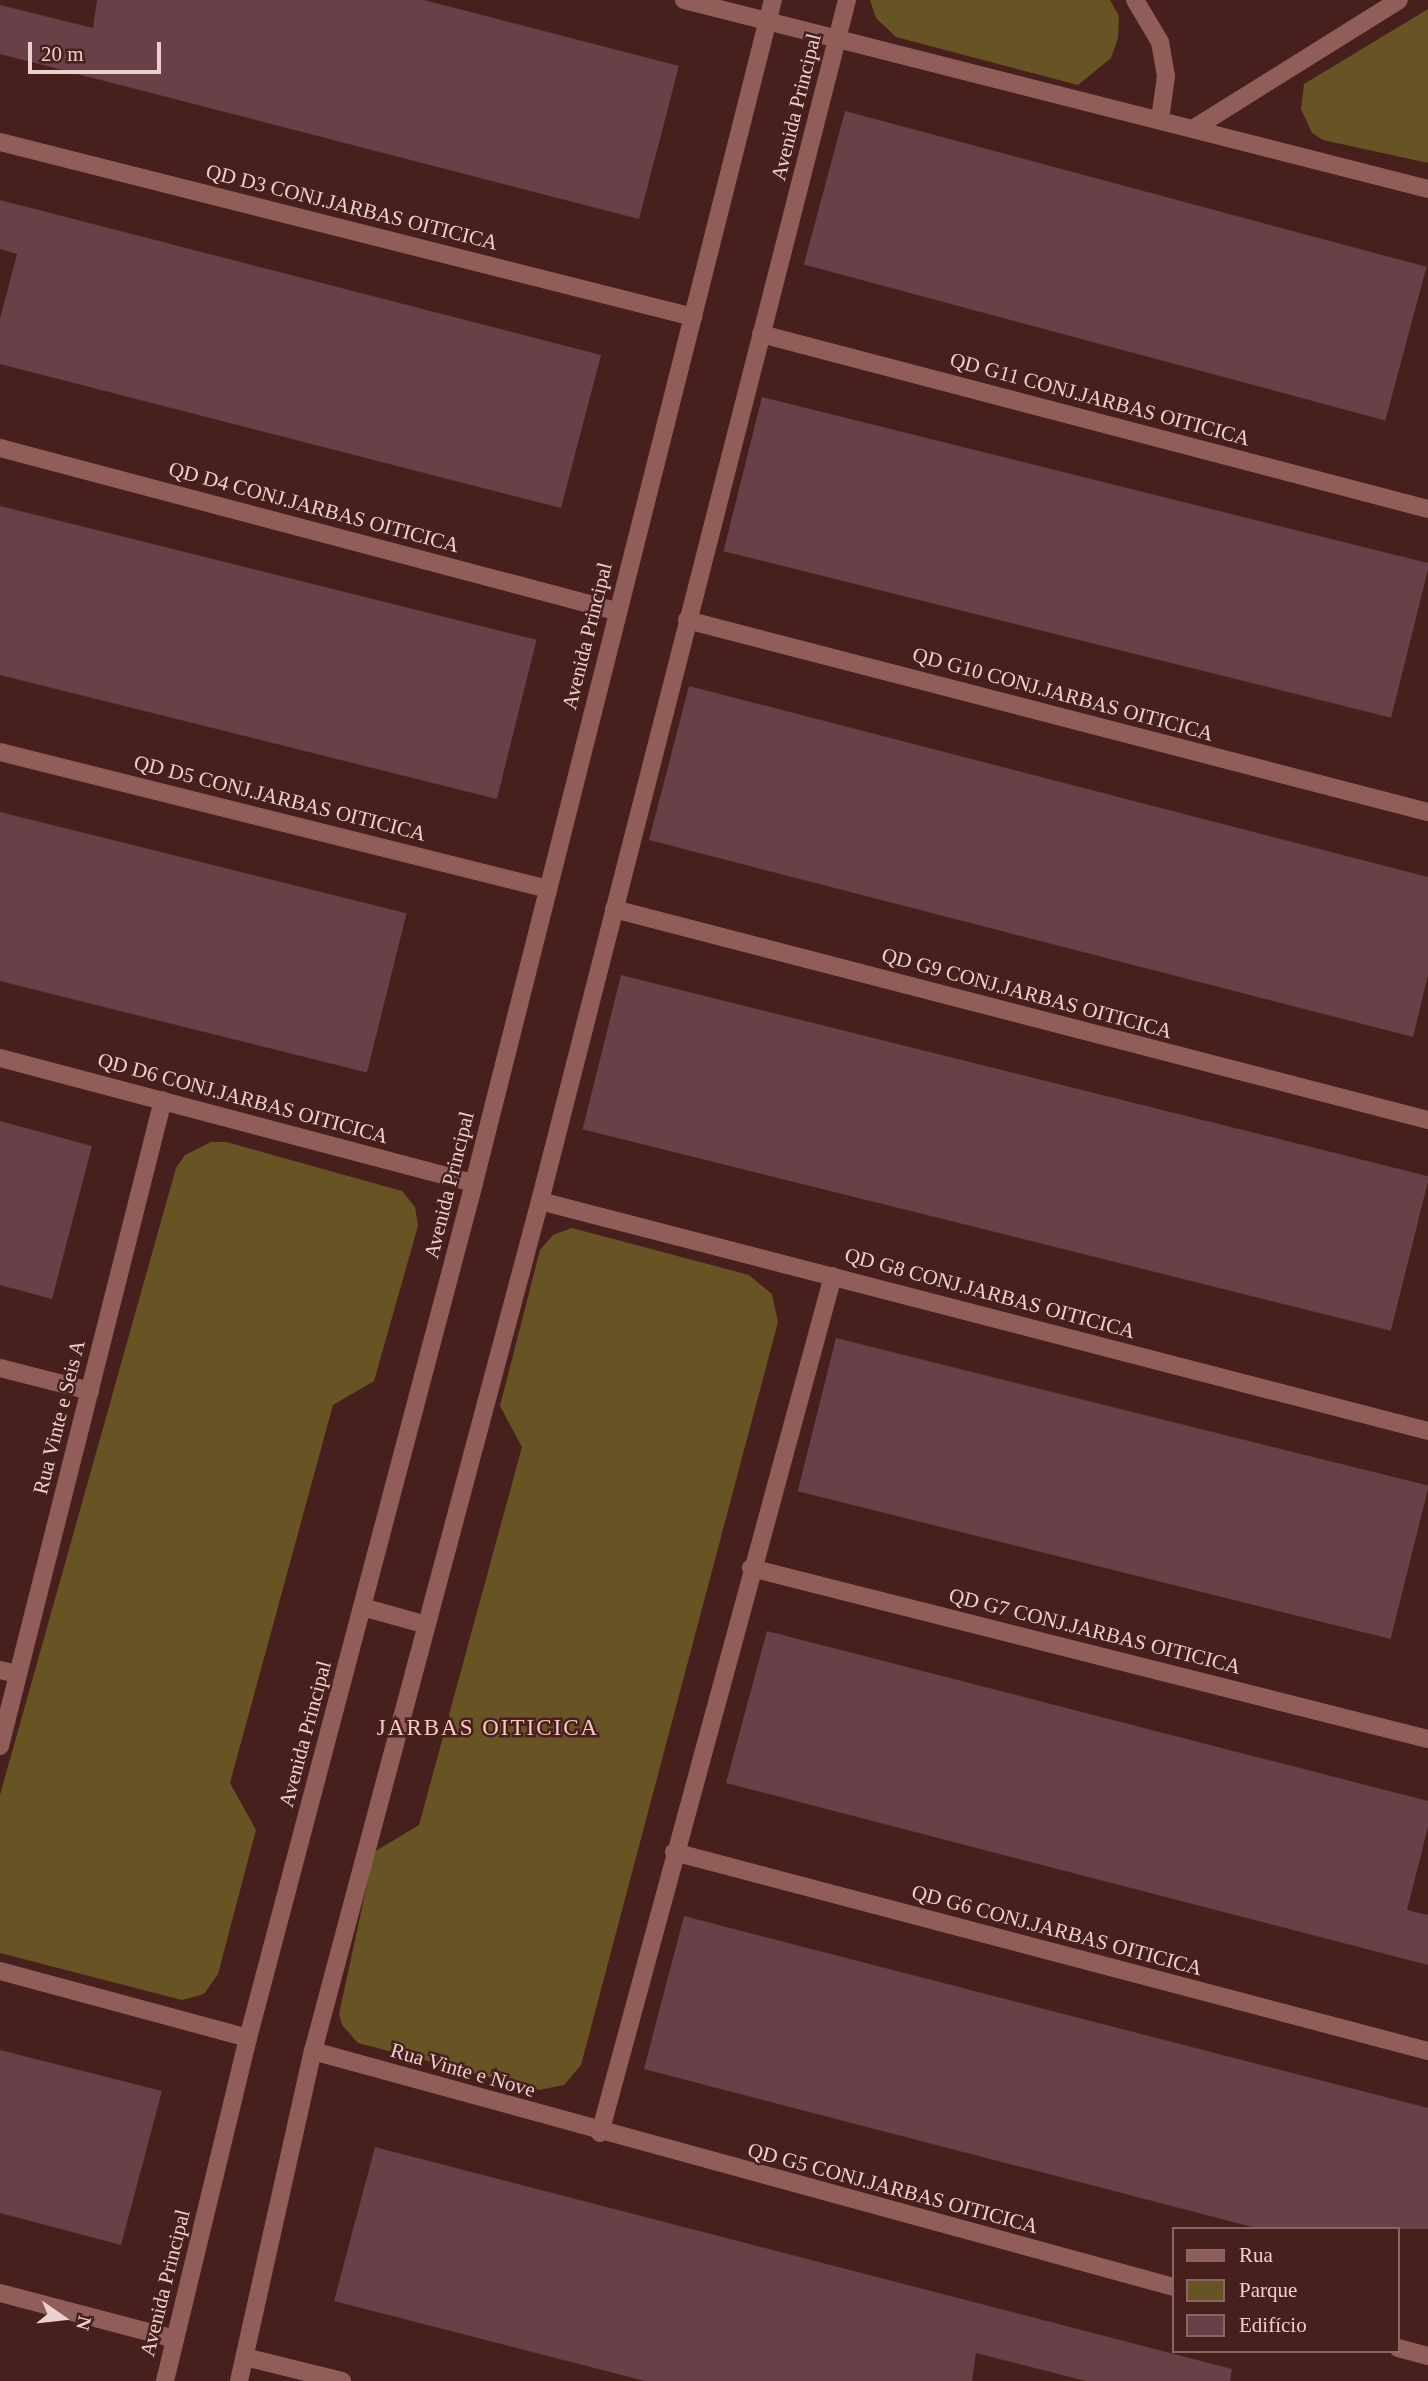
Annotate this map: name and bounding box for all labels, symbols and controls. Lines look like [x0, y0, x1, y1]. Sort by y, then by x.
scale bar [32, 28, 164, 72]
street label: Avenida Principal [766, 31, 826, 183]
text: 20 m [41, 42, 84, 66]
street label: QD D3 CONJ.JARBAS OITICICA [203, 159, 501, 255]
street label: QD G11 CONJ.JARBAS OITICICA [947, 347, 1253, 451]
street label: QD D4 CONJ.JARBAS OITICICA [166, 456, 462, 558]
street label: Avenida Principal [557, 560, 617, 712]
street label: QD G10 CONJ.JARBAS OITICICA [910, 642, 1216, 746]
street label: QD D5 CONJ.JARBAS OITICICA [131, 750, 429, 846]
street label: QD G9 CONJ.JARBAS OITICICA [879, 942, 1175, 1044]
street label: QD D6 CONJ.JARBAS OITICICA [95, 1047, 391, 1149]
street label: Avenida Principal [419, 1109, 479, 1261]
street label: QD G8 CONJ.JARBAS OITICICA [842, 1242, 1138, 1344]
street label: Rua Vinte e Seis A [27, 1336, 91, 1498]
street label: QD G7 CONJ.JARBAS OITICICA [946, 1583, 1244, 1679]
street label: Avenida Principal [273, 1658, 337, 1810]
district label: JARBAS OITICICA [379, 1714, 597, 1742]
street label: QD G6 CONJ.JARBAS OITICICA [909, 1879, 1205, 1981]
street label: Rua Vinte e Nove [388, 2037, 538, 2103]
street label: QD G5 CONJ.JARBAS OITICICA [745, 2137, 1041, 2239]
street label: Avenida Principal [135, 2207, 195, 2359]
legend [1172, 2227, 1400, 2353]
text: Rua [1239, 2243, 1273, 2267]
text: Parque [1239, 2278, 1297, 2302]
north arrow [28, 2283, 98, 2353]
text: Edifício [1239, 2313, 1307, 2337]
text: N [72, 2314, 96, 2332]

